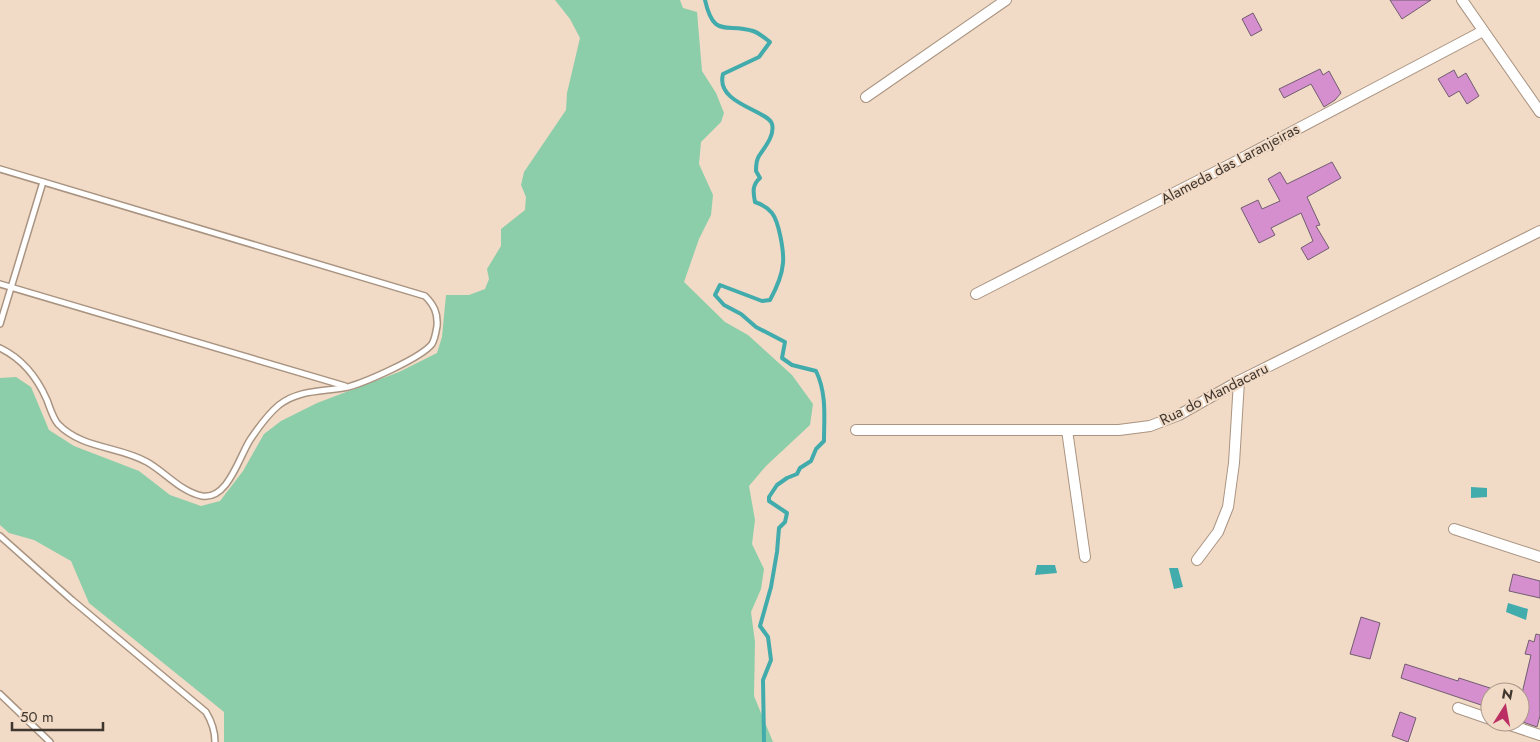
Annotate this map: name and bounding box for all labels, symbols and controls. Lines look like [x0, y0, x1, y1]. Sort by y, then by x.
street label: Alameda das Laranjeiras [1157, 118, 1303, 210]
street label: Rua do Mandacaru [1156, 357, 1272, 431]
north arrow [1480, 682, 1530, 732]
text: N [1500, 683, 1515, 705]
scale bar [12, 700, 104, 732]
text: 50 m [20, 706, 54, 728]

